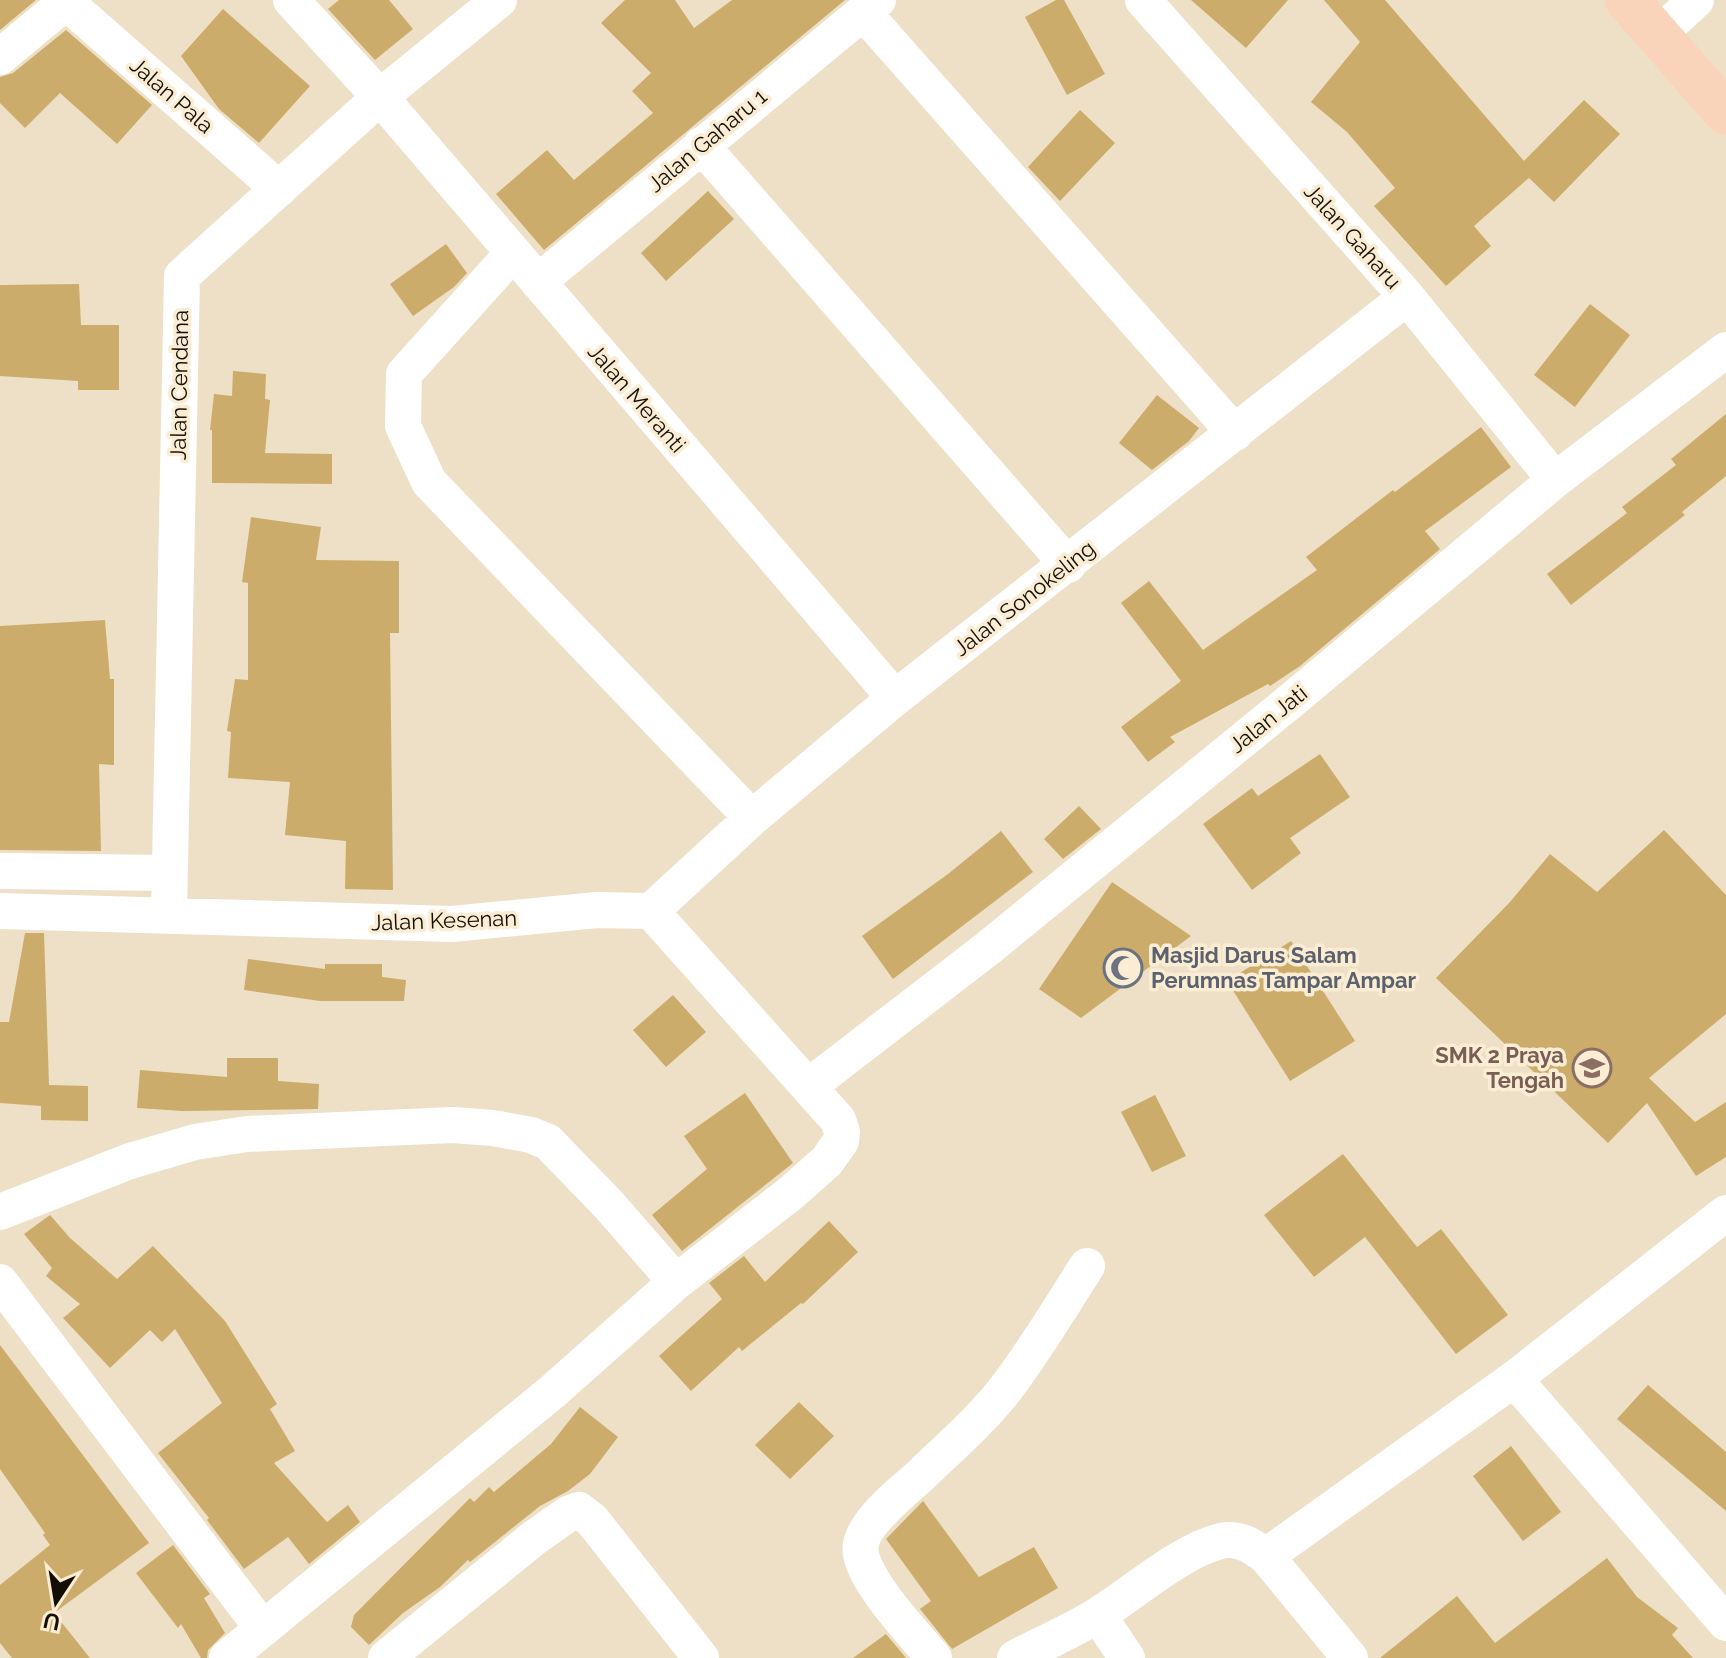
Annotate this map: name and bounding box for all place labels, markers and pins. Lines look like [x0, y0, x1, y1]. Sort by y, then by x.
place label: Masjid Darus Salam Perumnas Tampar Ampar [1151, 942, 1417, 993]
mosque icon: Masjid Darus Salam Perumnas Tampar Ampar [1102, 947, 1144, 989]
place label: SMK 2 Praya Tengah [1435, 1042, 1564, 1093]
school or university icon: SMK 2 Praya Tengah [1571, 1047, 1613, 1089]

